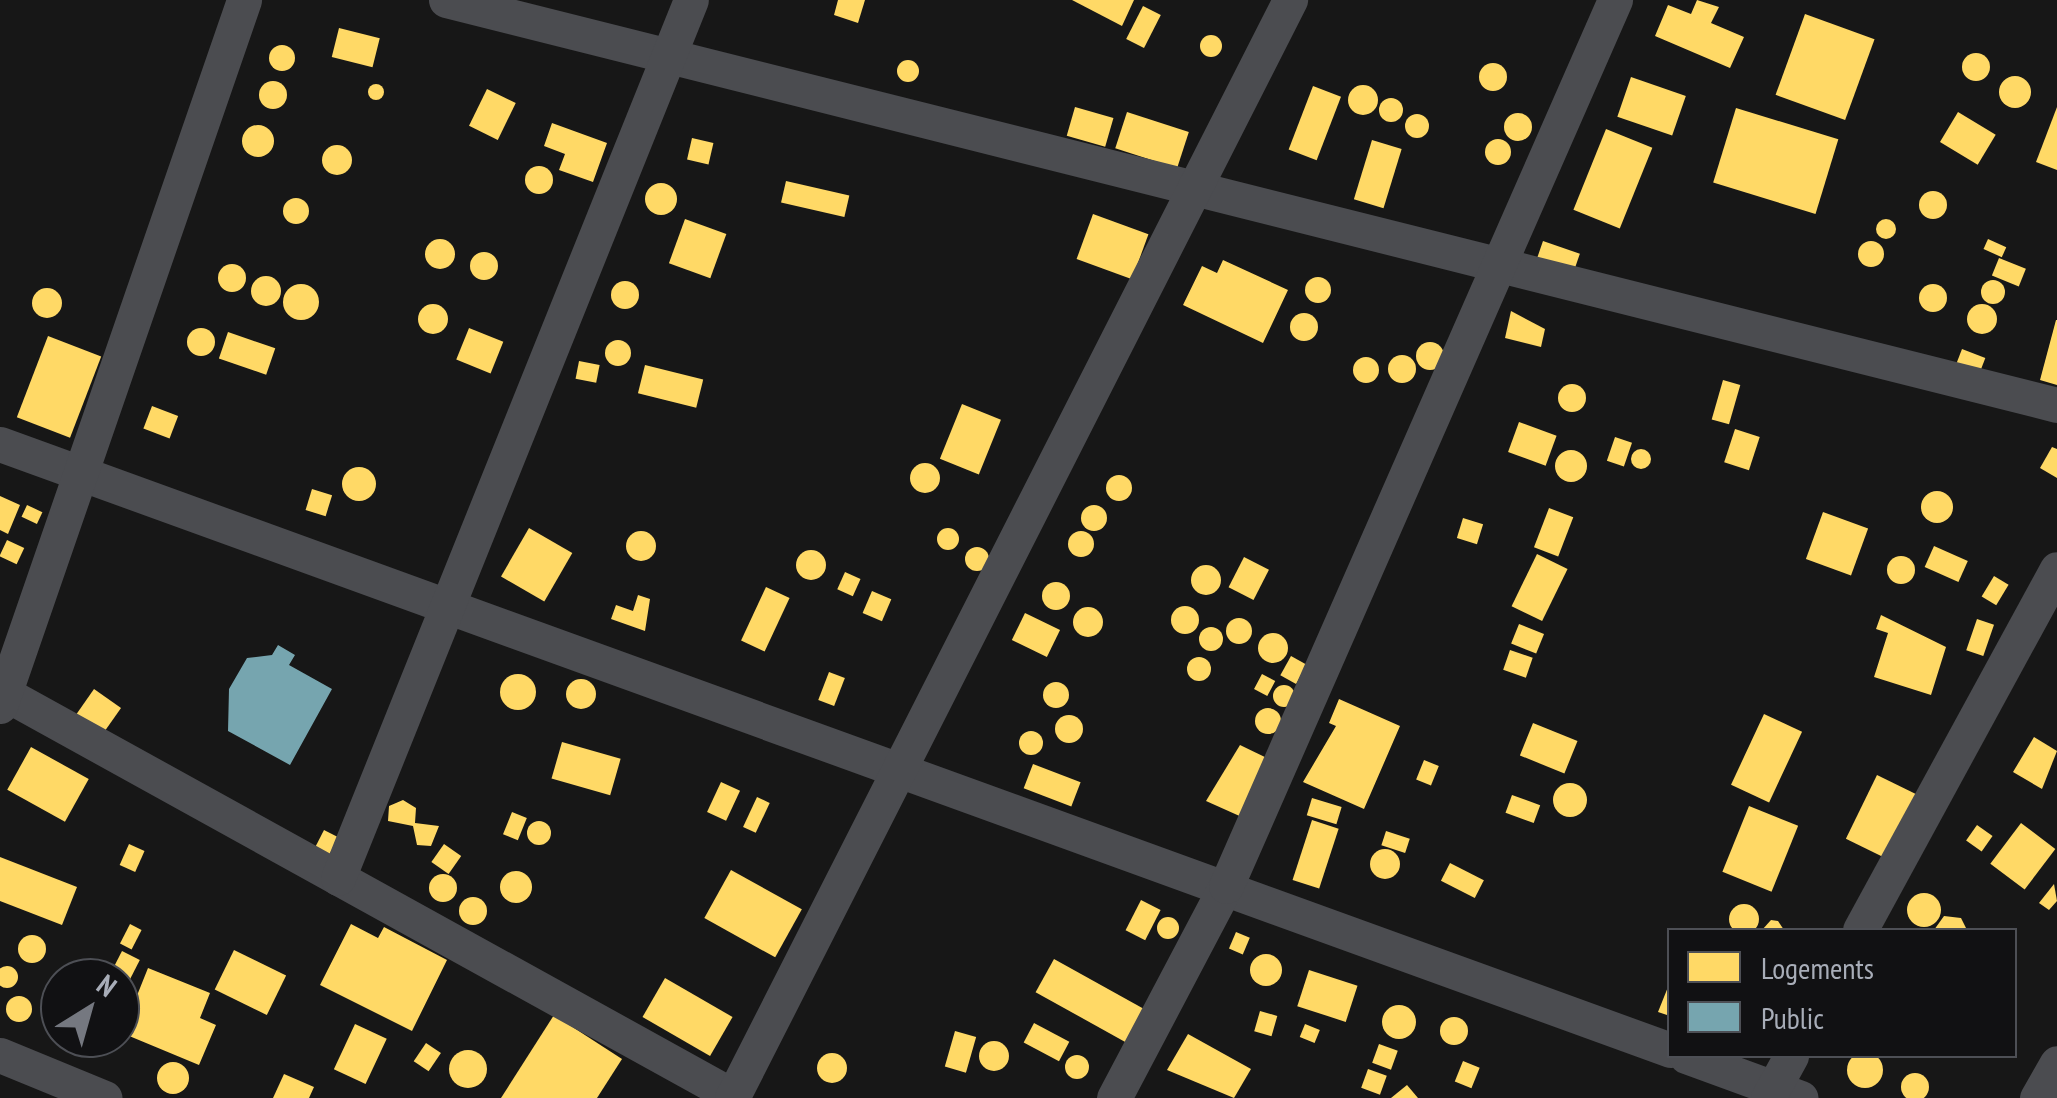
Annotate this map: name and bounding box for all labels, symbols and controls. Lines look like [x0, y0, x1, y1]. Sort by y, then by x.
legend [1667, 928, 2017, 1058]
text: Logements [1761, 948, 1874, 987]
north arrow [40, 958, 140, 1058]
text: N [90, 966, 124, 1005]
text: Public [1761, 998, 1824, 1037]

